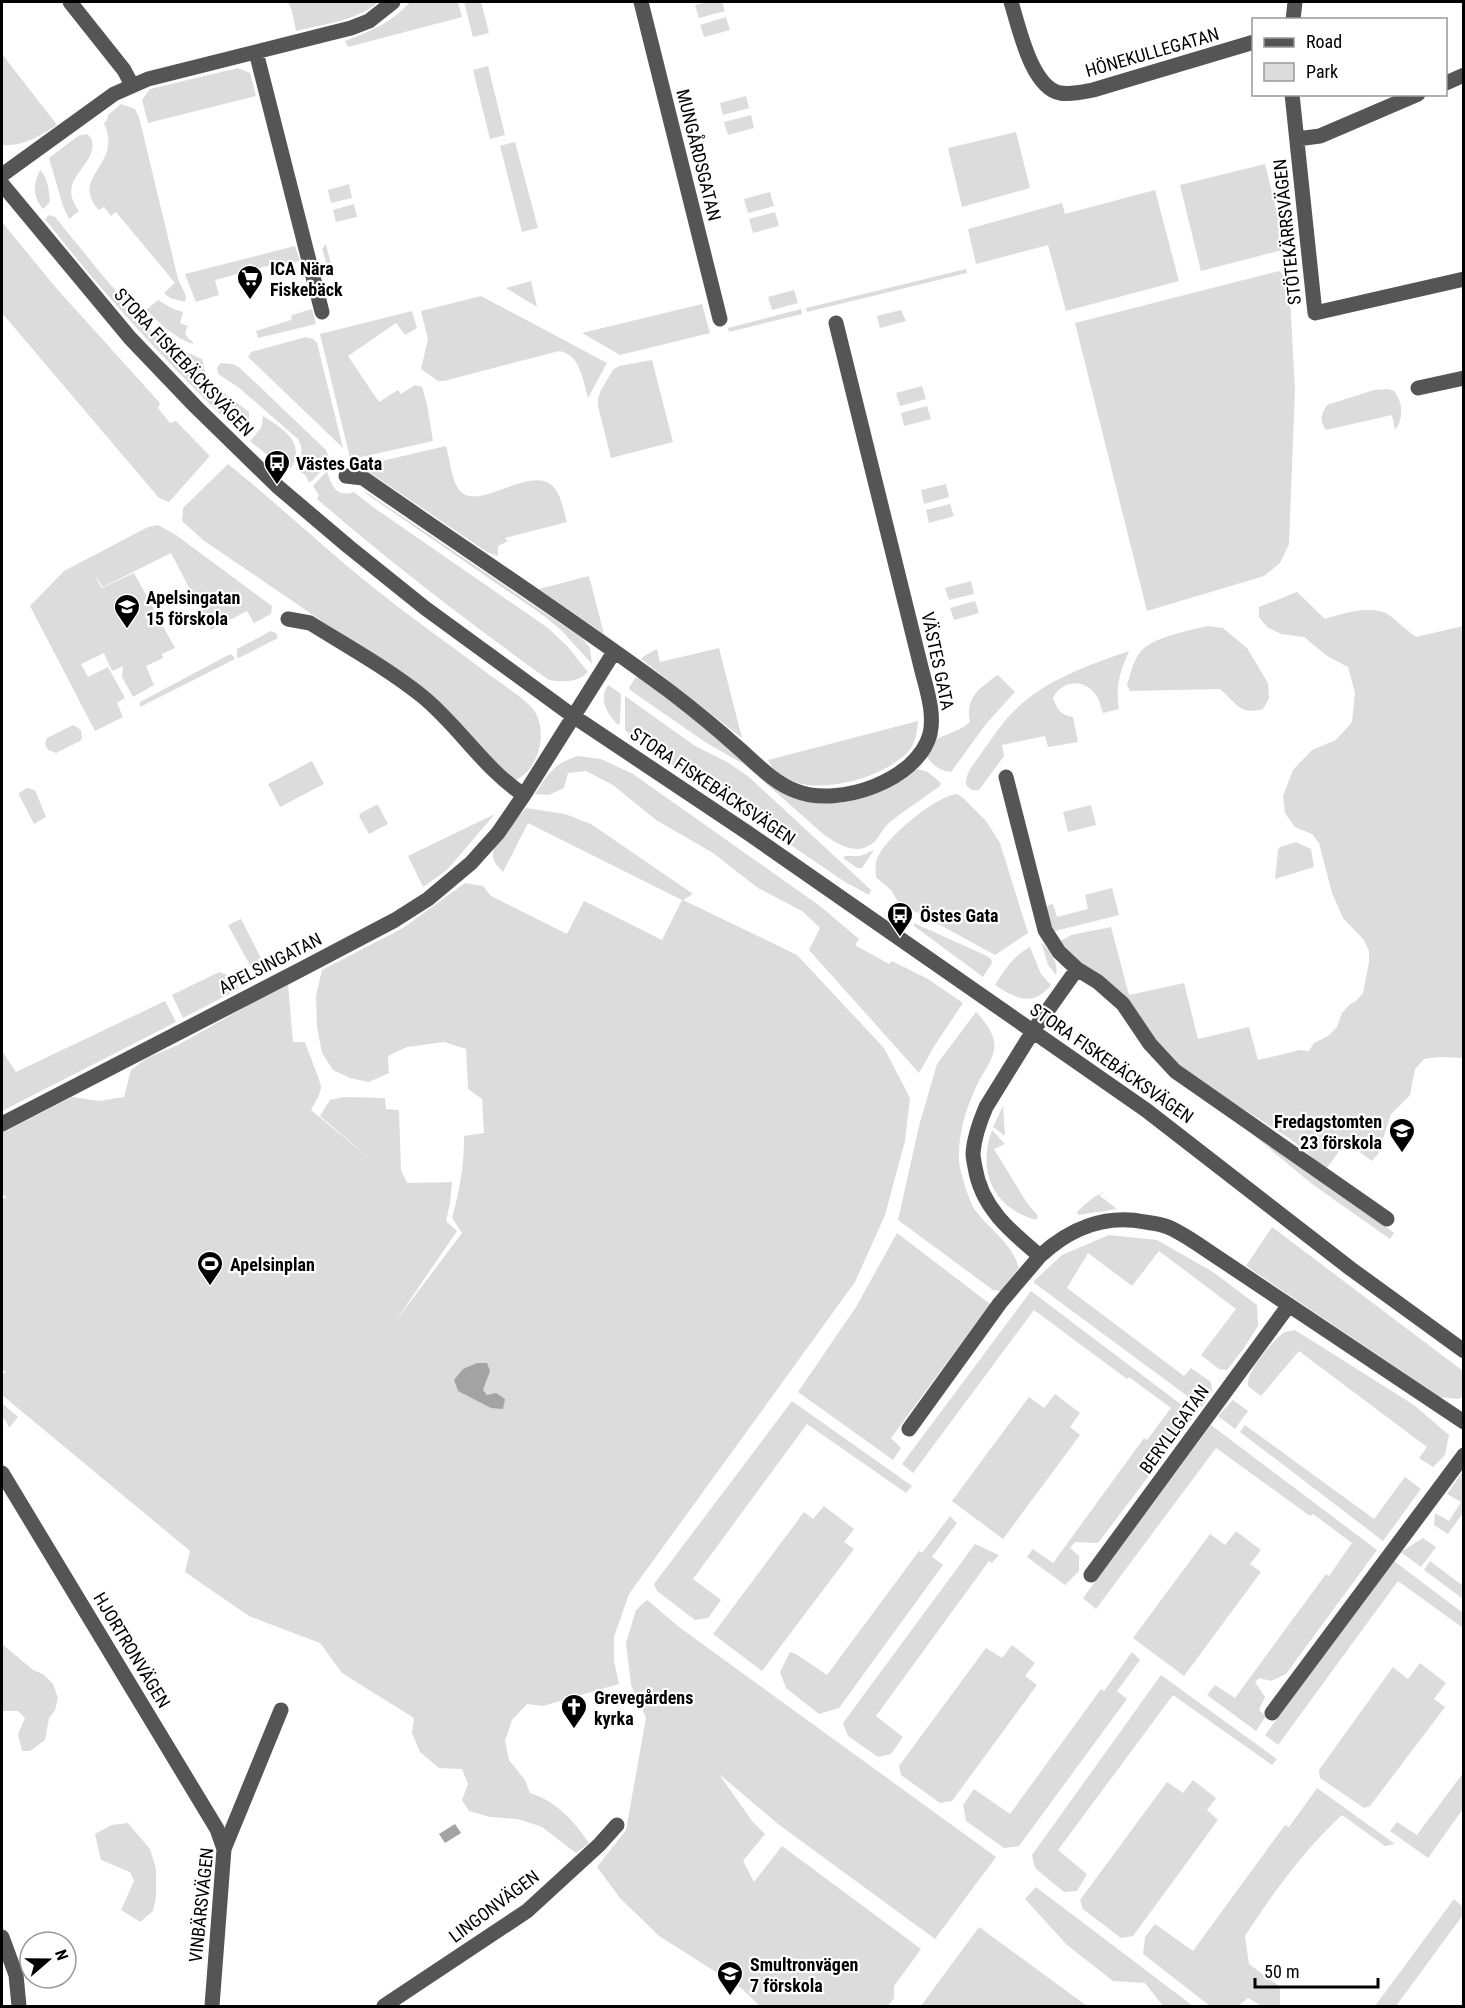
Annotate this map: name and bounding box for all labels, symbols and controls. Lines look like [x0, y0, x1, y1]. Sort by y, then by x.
legend [1252, 18, 1447, 96]
street label: HÖNEKULLEGATAN [1083, 23, 1221, 81]
text: Road [1306, 31, 1342, 52]
text: Park [1306, 61, 1338, 82]
street label: MUNGÅRDSGATAN [672, 87, 727, 223]
street label: STÖTEKÄRRSVÄGEN [1269, 158, 1305, 306]
place label: ICA Nära Fiskebäck [270, 258, 343, 300]
supermarket icon: ICA Nära Fiskebäck [235, 263, 265, 301]
street label: STORA FISKEBÄCKSVÄGEN [110, 284, 258, 440]
bus stop icon: Västes Gata [262, 448, 292, 486]
place label: Västes Gata [296, 453, 382, 474]
place label: Apelsingatan 15 förskola [146, 587, 240, 629]
school or university icon: Apelsingatan 15 förskola [112, 592, 142, 630]
street label: VÄSTES GATA [917, 610, 959, 713]
street label: STORA FISKEBÄCKSVÄGEN [626, 723, 800, 849]
bus stop icon: Östes Gata [885, 900, 915, 938]
place label: Östes Gata [920, 905, 999, 926]
street label: APELSINGATAN [215, 928, 325, 998]
street label: STORA FISKEBÄCKSVÄGEN [1026, 999, 1198, 1127]
place label: Fredagstomten 23 förskola [1274, 1111, 1382, 1153]
school or university icon: Fredagstomten 23 förskola [1387, 1116, 1417, 1154]
sports icon: Apelsinplan [195, 1249, 225, 1287]
place label: Apelsinplan [230, 1254, 315, 1275]
street label: BERYLLGATAN [1135, 1381, 1213, 1477]
street label: HJORTRONVÄGEN [89, 1588, 175, 1712]
place label: Grevegårdens kyrka [594, 1687, 693, 1729]
church icon: Grevegårdens kyrka [559, 1692, 589, 1730]
street label: VINBÄRSVÄGEN [185, 1847, 217, 1963]
street label: LINGONVÄGEN [445, 1865, 543, 1947]
north arrow [18, 1930, 78, 1990]
text: N [51, 1947, 72, 1963]
scale bar [1255, 1951, 1378, 1989]
place label: Smultronvägen 7 förskola [750, 1954, 858, 1996]
school or university icon: Smultronvägen 7 förskola [715, 1959, 745, 1997]
text: 50 m [1264, 1961, 1299, 1982]

